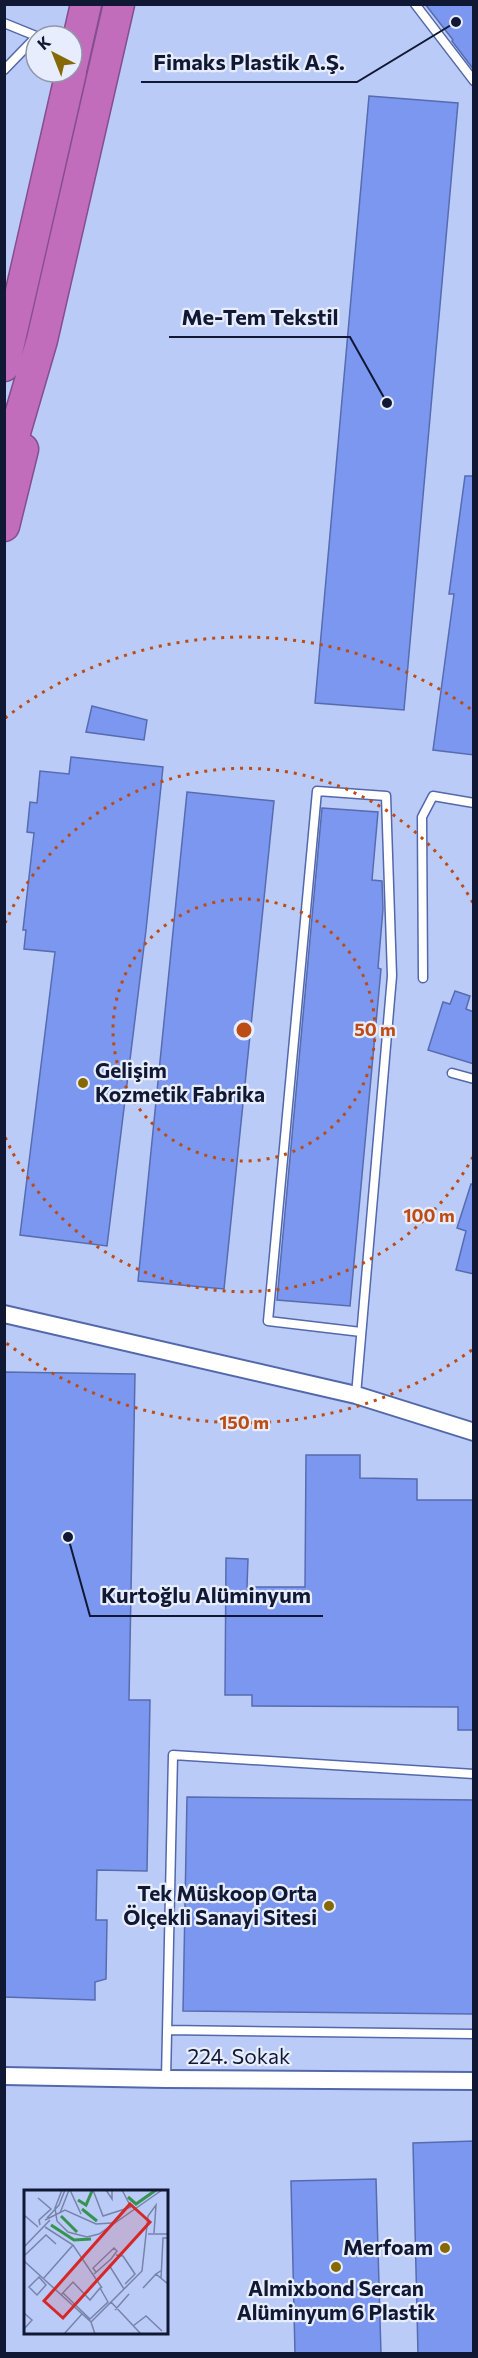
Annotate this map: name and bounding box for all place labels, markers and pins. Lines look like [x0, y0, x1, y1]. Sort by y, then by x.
callout: Fimaks Plastik A.Ş. [141, 42, 357, 82]
callout: Me-Tem Tekstil [169, 297, 350, 337]
centre of rings [234, 1020, 254, 1040]
place label: Gelişim Kozmetik Fabrika [95, 1057, 265, 1106]
marker: Gelişim Kozmetik Fabrika [76, 1076, 90, 1090]
callout: Kurtoğlu Alüminyum [90, 1576, 323, 1616]
place label: Tek Müskoop Orta Ölçekli Sanayi Sitesi [123, 1880, 317, 1929]
marker: Tek Müskoop Orta Ölçekli Sanayi Sitesi [322, 1899, 336, 1913]
place label: Merfoam [343, 2234, 433, 2259]
marker: Merfoam [438, 2241, 452, 2255]
marker: Almixbond Sercan Alüminyum 6 Plastik [329, 2260, 343, 2274]
place label: Almixbond Sercan Alüminyum 6 Plastik [237, 2275, 435, 2324]

